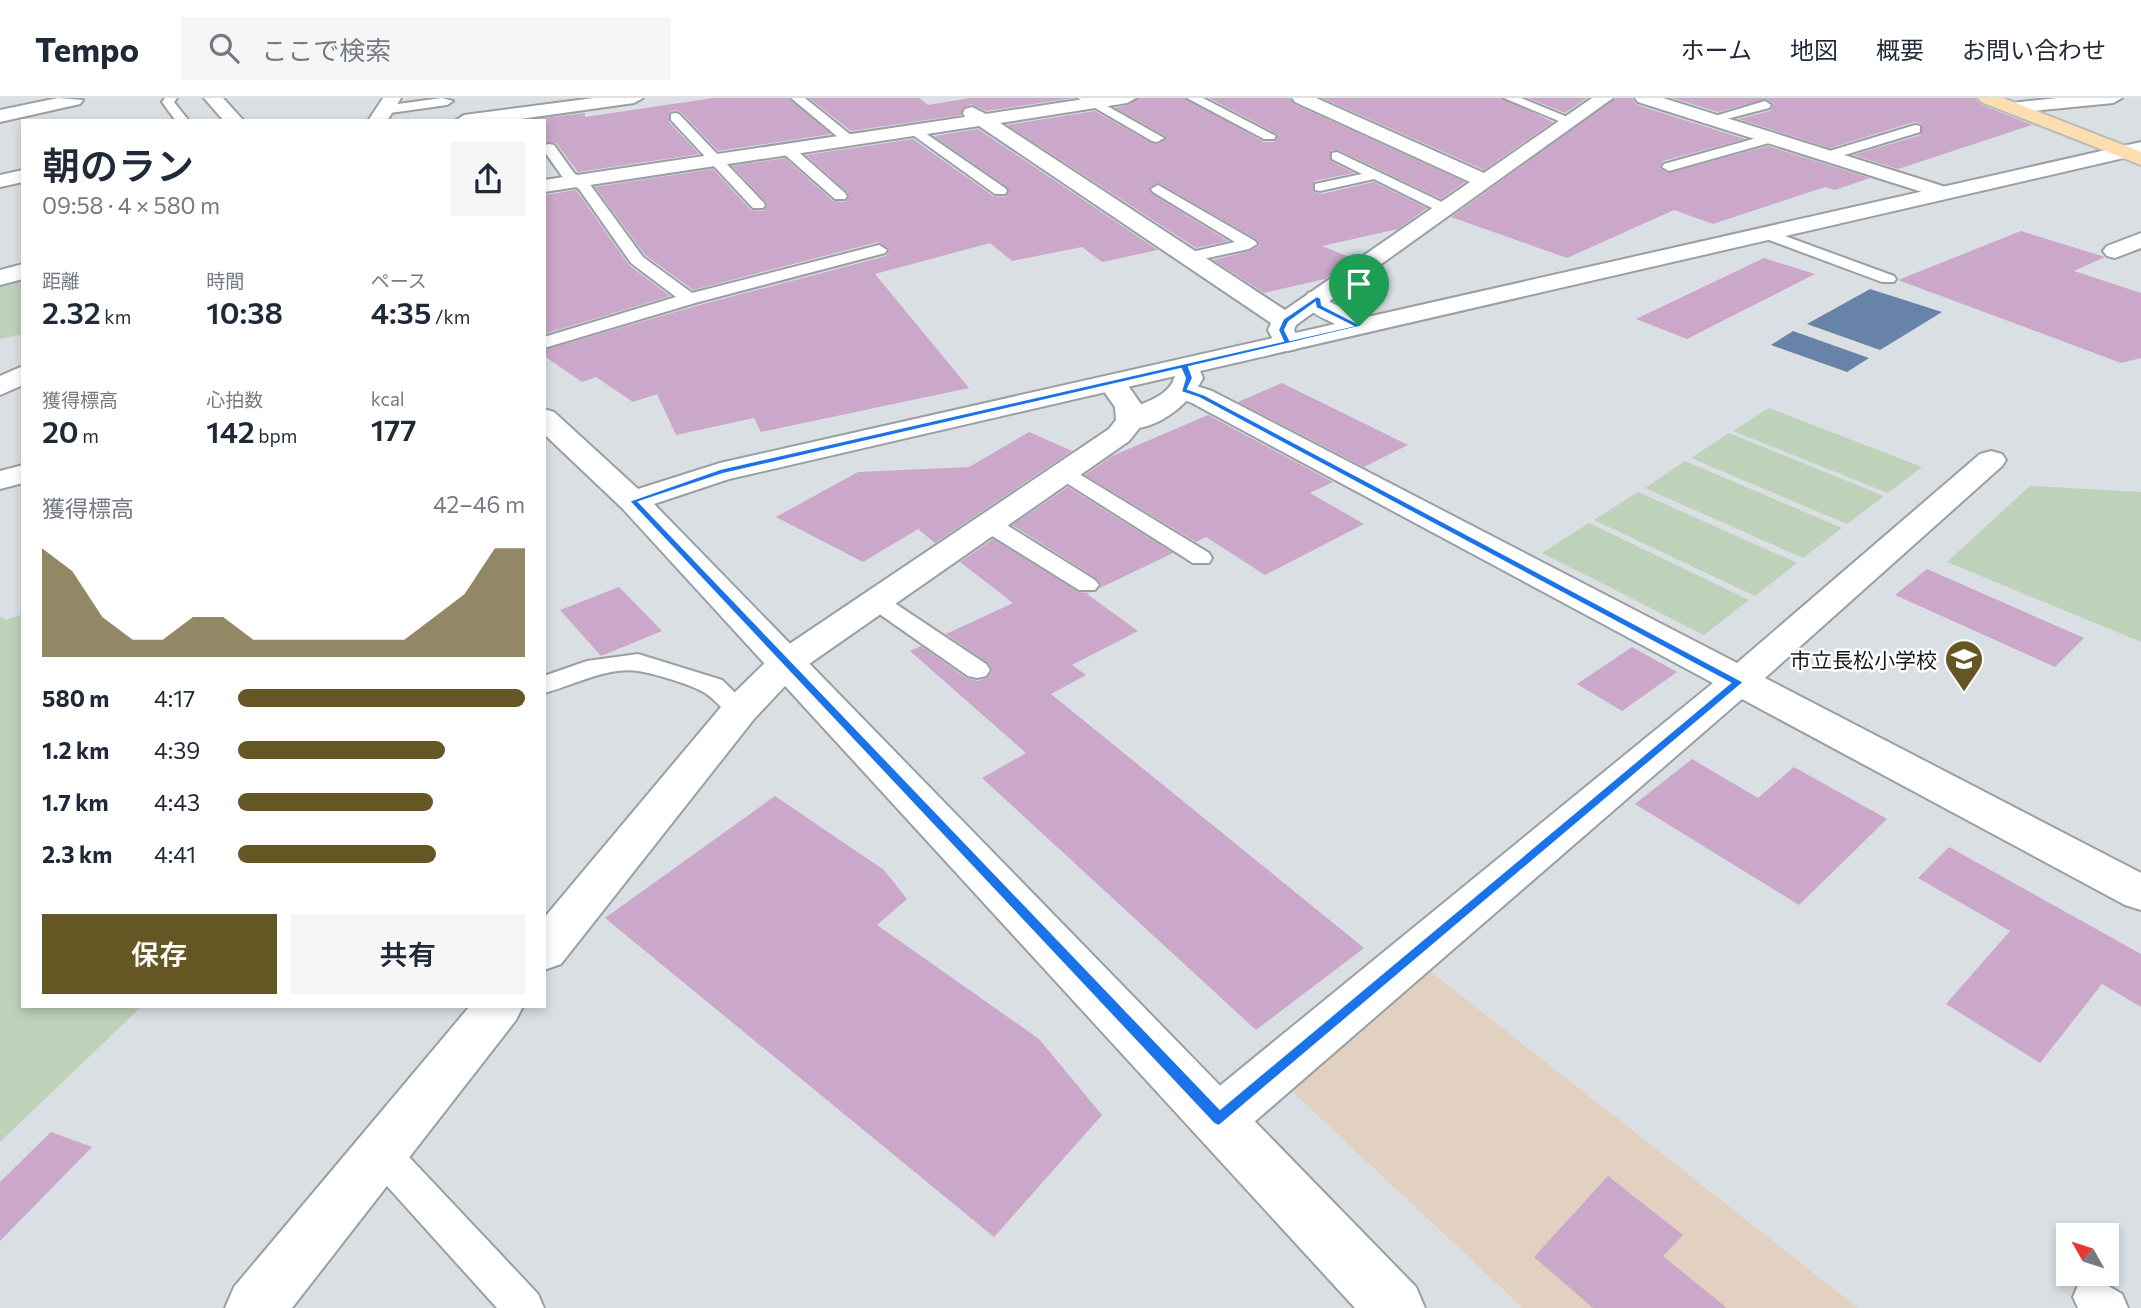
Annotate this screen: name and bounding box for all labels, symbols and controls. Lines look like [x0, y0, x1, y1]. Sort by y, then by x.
search box [181, 17, 671, 80]
text: Tempo [35, 28, 139, 69]
icon: search [205, 29, 243, 67]
text: ここで検索 [261, 34, 391, 65]
text: ホーム [1681, 35, 1752, 64]
text: 地図 [1790, 35, 1838, 64]
text: 概要 [1876, 35, 1924, 64]
text: お問い合わせ [1962, 35, 2106, 64]
text: 朝のラン [42, 141, 194, 188]
button: share [451, 142, 525, 216]
text: 09:58 · 4 × 580 m [42, 191, 220, 219]
pin [1329, 254, 1389, 326]
icon: arrive [1340, 265, 1378, 303]
text: 距離 [42, 269, 80, 292]
text: 時間 [206, 269, 244, 292]
text: ペース [371, 269, 427, 292]
text: 2.32 [42, 293, 101, 330]
text: 10:38 [206, 293, 283, 330]
text: 4:35 [371, 293, 431, 330]
text: km [101, 305, 131, 328]
text: /km [431, 305, 470, 328]
text: kcal [371, 387, 405, 410]
text: 獲得標高 [42, 388, 118, 411]
text: 心拍数 [206, 388, 263, 411]
text: 177 [371, 410, 417, 447]
text: 20 [42, 412, 79, 449]
text: 142 [206, 412, 255, 449]
text: m [79, 424, 99, 447]
text: bpm [255, 424, 297, 447]
text: 42–46 m [433, 490, 525, 518]
text: 獲得標高 [42, 494, 134, 522]
school or university icon: 市立長松小学校 [1943, 638, 1985, 693]
place label: 市立長松小学校 [1790, 647, 1937, 672]
text: 580 m [42, 684, 109, 712]
text: 4:17 [154, 684, 195, 712]
text: 1.2 km [42, 736, 109, 764]
text: 4:39 [154, 736, 200, 764]
text: 1.7 km [42, 788, 109, 816]
text: 4:43 [154, 788, 200, 816]
text: 2.3 km [42, 840, 112, 868]
text: 4:41 [154, 840, 196, 868]
button: 保存 [42, 914, 277, 994]
button: 共有 [291, 914, 525, 994]
north arrow [2056, 1223, 2119, 1286]
map controls [2056, 1223, 2119, 1286]

